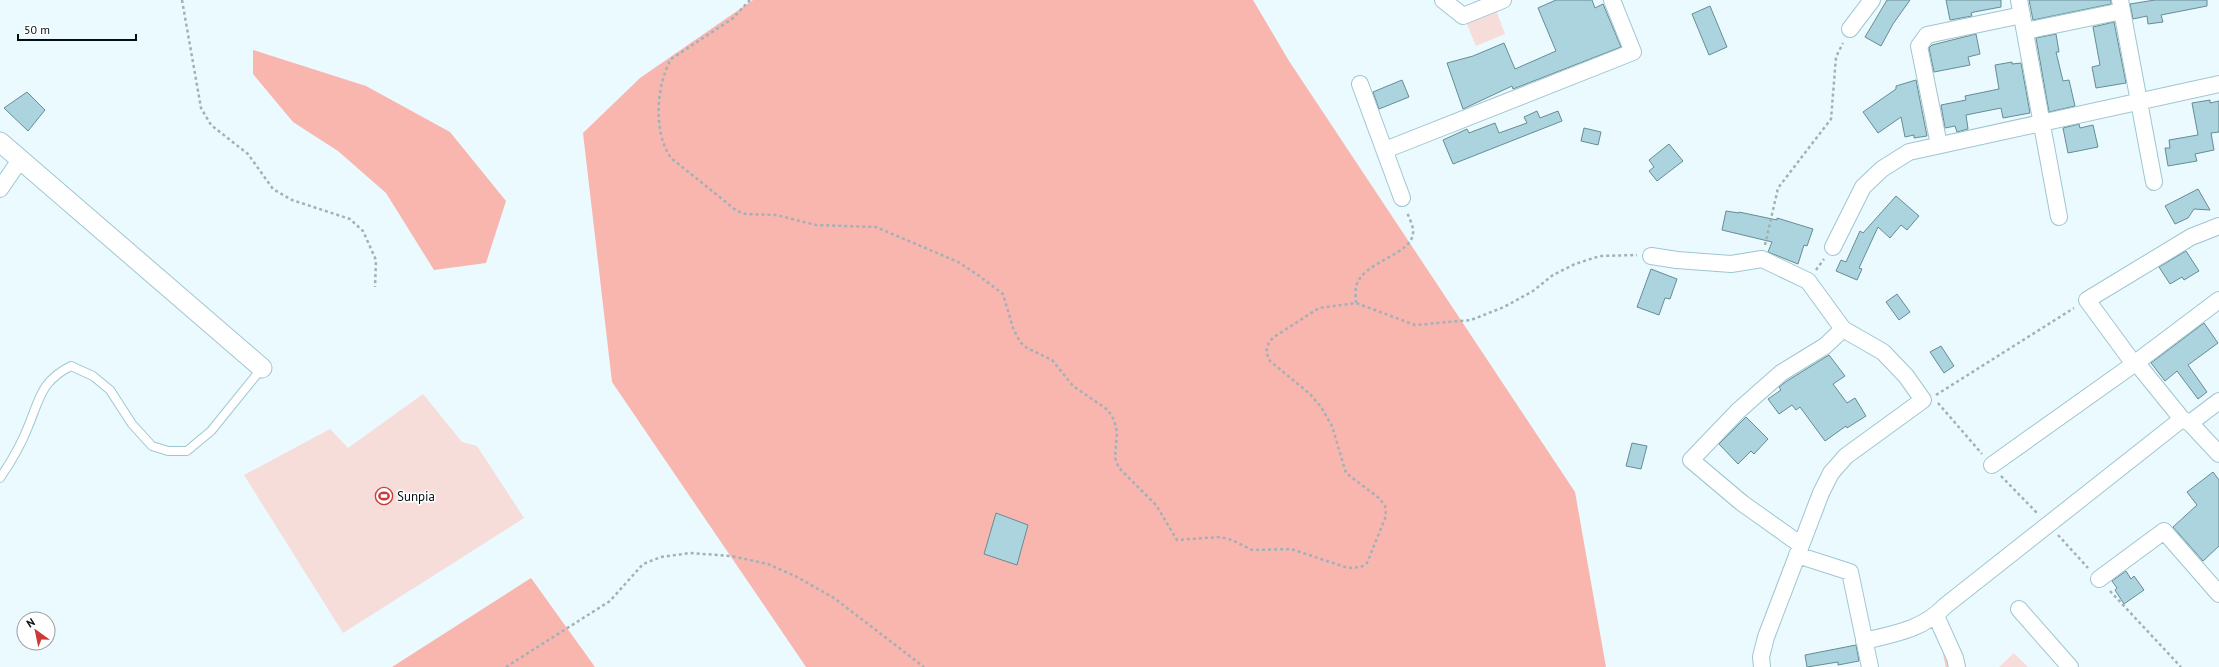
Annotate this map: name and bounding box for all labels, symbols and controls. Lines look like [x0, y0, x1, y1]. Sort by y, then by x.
scale bar [18, 16, 136, 42]
text: 50 m [24, 22, 50, 37]
sports icon: Sunpia [374, 486, 394, 506]
place label: Sunpia [397, 488, 435, 505]
north arrow [16, 611, 56, 651]
text: N [24, 615, 37, 630]

